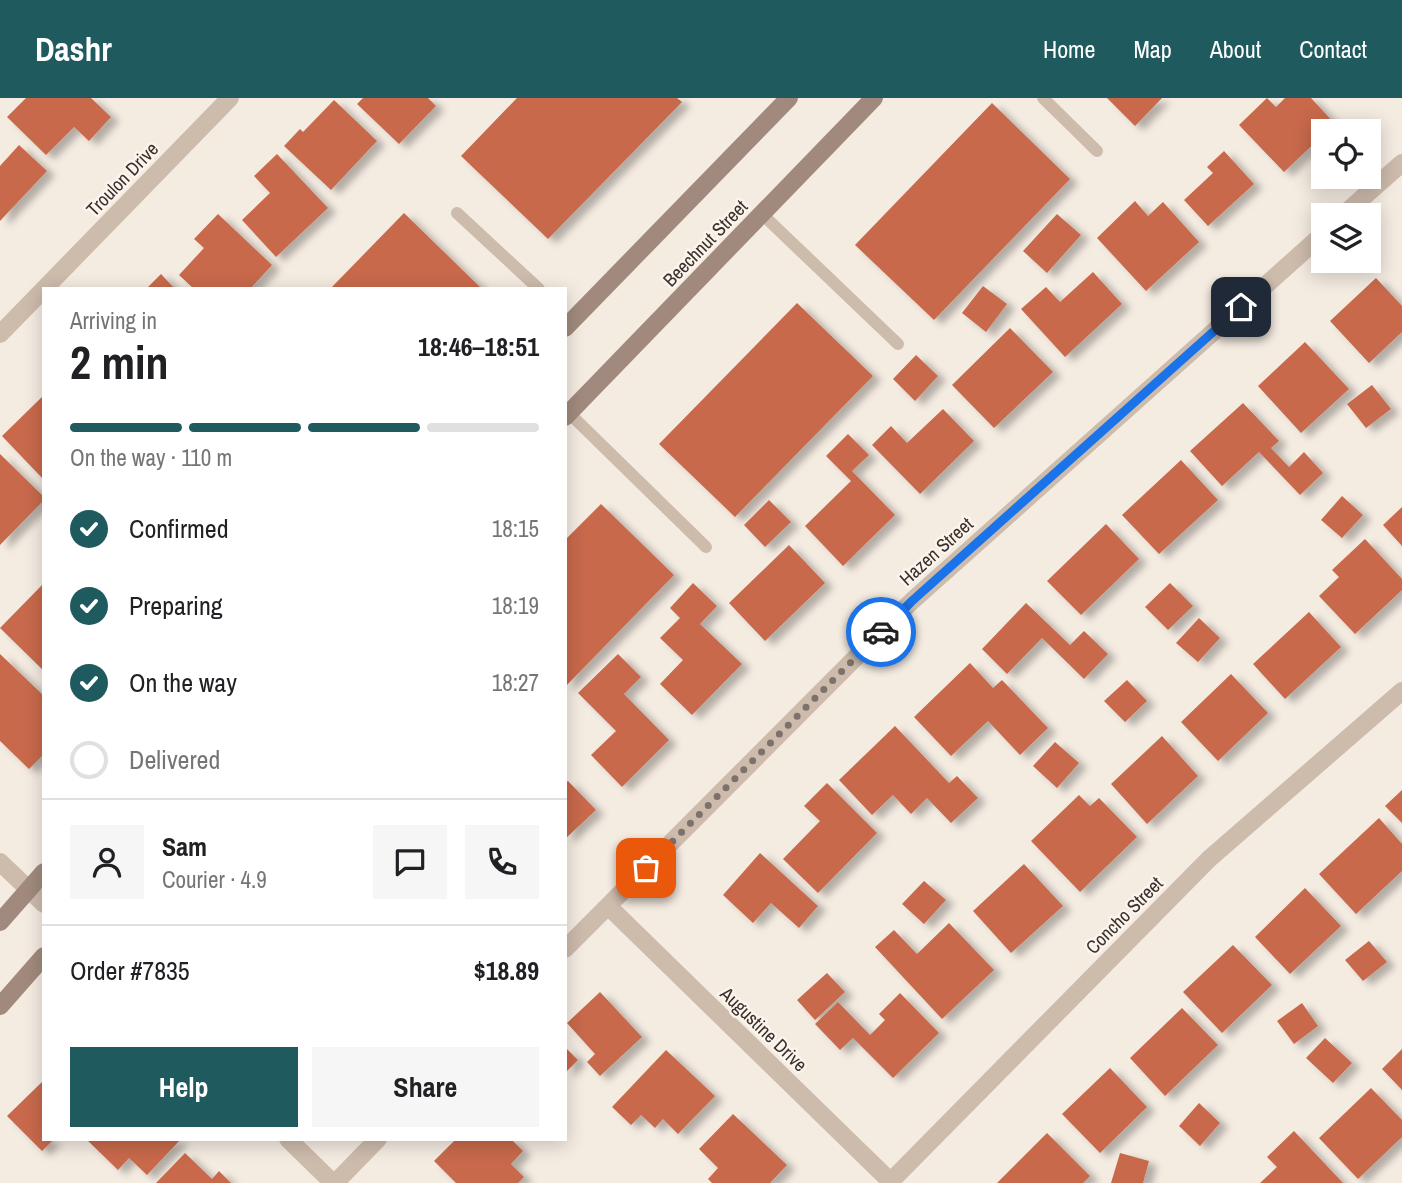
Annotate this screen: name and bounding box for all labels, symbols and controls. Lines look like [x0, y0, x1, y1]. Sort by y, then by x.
text: Dashr [35, 27, 112, 71]
text: Home [1043, 33, 1095, 65]
text: Map [1133, 33, 1172, 65]
text: About [1210, 33, 1261, 65]
text: Contact [1299, 33, 1367, 65]
map controls [1311, 119, 1381, 273]
button: locate [1311, 119, 1381, 189]
street label: Troulon Drive [80, 136, 164, 222]
street label: Beechnut Street [657, 193, 754, 292]
button: layers [1311, 203, 1381, 273]
pin [1211, 277, 1271, 337]
icon: home [1222, 288, 1260, 326]
text: Arriving in [70, 305, 157, 336]
text: 18:46–18:51 [418, 329, 539, 364]
text: 2 min [70, 331, 169, 393]
text: On the way · 110 m [70, 442, 232, 473]
icon: check [70, 510, 108, 548]
street label: Hazen Street [894, 510, 979, 591]
text: Confirmed [129, 511, 229, 546]
text: 18:15 [492, 513, 539, 544]
icon: check [70, 587, 108, 625]
text: Preparing [129, 588, 223, 623]
text: 18:19 [492, 590, 539, 621]
courier [846, 597, 916, 667]
icon: car [862, 613, 900, 651]
icon: check [70, 664, 108, 702]
text: On the way [129, 665, 237, 700]
text: 18:27 [492, 667, 539, 698]
text: Delivered [129, 742, 220, 777]
button: person [70, 825, 144, 899]
button: chat [373, 825, 447, 899]
button: phone [465, 825, 539, 899]
text: Sam [162, 829, 207, 864]
pin [616, 838, 676, 898]
icon: bag [627, 849, 665, 887]
text: Courier · 4.9 [162, 864, 267, 895]
street label: Concho Street [1080, 870, 1169, 959]
text: Order #7835 [70, 953, 190, 988]
text: $18.89 [474, 953, 539, 988]
street label: Augustine Drive [714, 980, 813, 1077]
button: Help [70, 1047, 298, 1127]
button: Share [312, 1047, 539, 1127]

